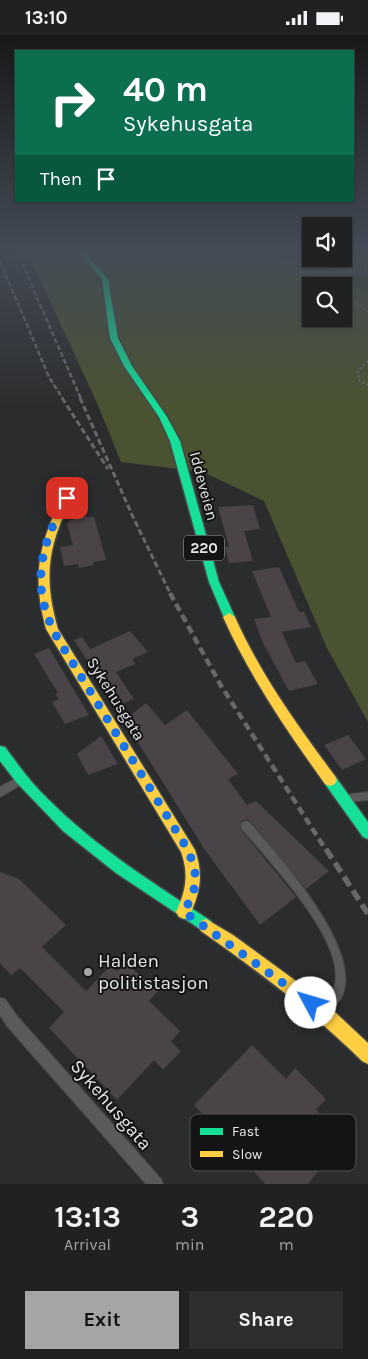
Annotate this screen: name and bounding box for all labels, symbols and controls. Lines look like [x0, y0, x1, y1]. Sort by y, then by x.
text: 13:10 [25, 7, 68, 29]
text: 40 m [123, 69, 208, 110]
icon: right [40, 70, 105, 135]
text: Sykehusgata [123, 111, 253, 137]
icon: arrive [92, 165, 120, 193]
text: Then [40, 168, 82, 190]
map controls [302, 217, 352, 327]
button: sound [302, 217, 352, 267]
button: search [302, 277, 352, 327]
street label: Iddeveien [186, 449, 222, 523]
pin [46, 477, 88, 519]
icon: arrive [53, 484, 81, 512]
road number: 220 [184, 535, 224, 561]
street label: Sykehusgata [83, 654, 149, 744]
place label: Halden politistasjon [98, 950, 209, 994]
marker: Halden politistasjon [82, 966, 94, 978]
position arrow [284, 976, 336, 1028]
street label: Sykehusgata [66, 1055, 156, 1155]
legend [190, 1114, 356, 1171]
text: Fast [232, 1123, 259, 1140]
text: Slow [232, 1146, 262, 1163]
text: 13:13 [54, 1199, 121, 1235]
text: 3 [180, 1199, 199, 1235]
text: 220 [259, 1199, 314, 1235]
text: Arrival [64, 1235, 111, 1254]
text: min [175, 1235, 204, 1254]
text: m [279, 1235, 294, 1254]
button: Exit [25, 1291, 179, 1349]
button: Share [189, 1291, 343, 1349]

